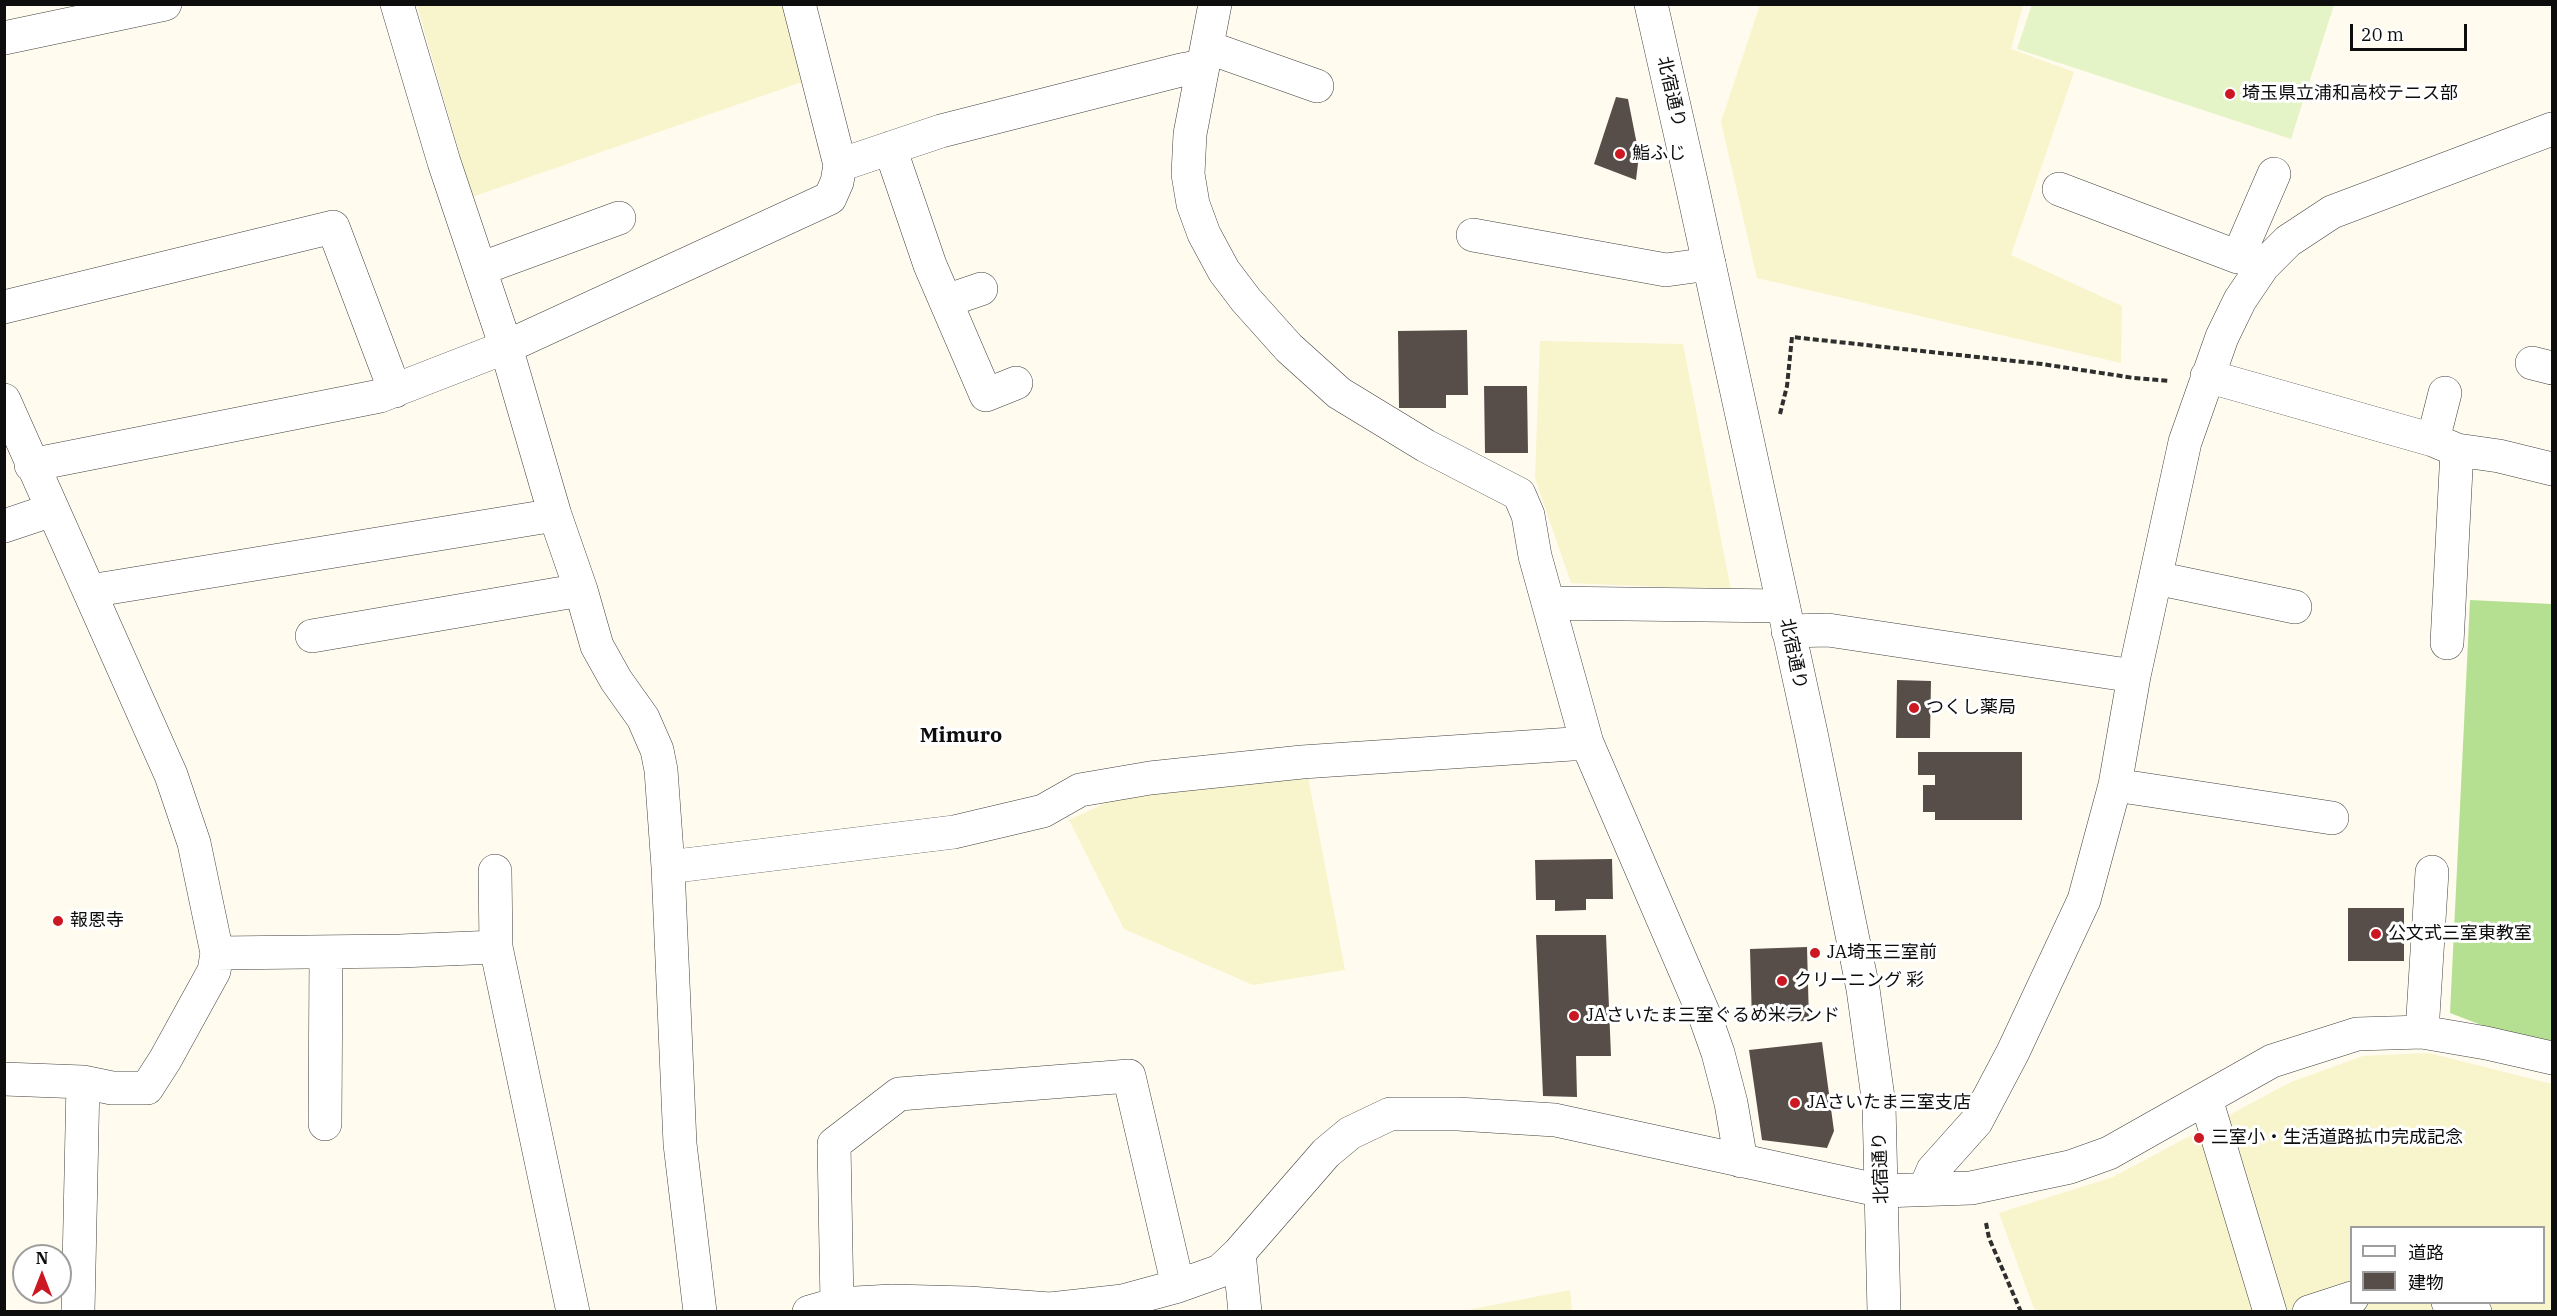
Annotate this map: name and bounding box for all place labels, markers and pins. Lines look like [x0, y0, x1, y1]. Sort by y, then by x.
place label: 埼玉県立浦和高校テニス部 [2242, 83, 2458, 105]
marker: 埼玉県立浦和高校テニス部 [2223, 87, 2237, 101]
place label: 鮨ふじ [1632, 143, 1686, 165]
marker: 鮨ふじ [1613, 147, 1627, 161]
place label: つくし薬局 [1926, 697, 2016, 719]
marker: つくし薬局 [1907, 701, 1921, 715]
place label: 報恩寺 [70, 910, 124, 932]
marker: 報恩寺 [51, 914, 65, 928]
place label: 公文式三室東教室 [2388, 923, 2532, 945]
marker: 公文式三室東教室 [2369, 927, 2383, 941]
place label: JA埼玉三室前 [1827, 942, 1937, 964]
marker: JA埼玉三室前 [1808, 946, 1822, 960]
place label: クリーニング 彩 [1794, 970, 1924, 992]
marker: クリーニング 彩 [1775, 974, 1789, 988]
place label: JAさいたま三室ぐるめ米ランド [1586, 1005, 1840, 1027]
marker: JAさいたま三室ぐるめ米ランド [1567, 1009, 1581, 1023]
place label: JAさいたま三室支店 [1807, 1092, 1971, 1114]
marker: JAさいたま三室支店 [1788, 1096, 1802, 1110]
place label: 三室小・生活道路拡巾完成記念 [2211, 1127, 2463, 1149]
marker: 三室小・生活道路拡巾完成記念 [2192, 1131, 2206, 1145]

